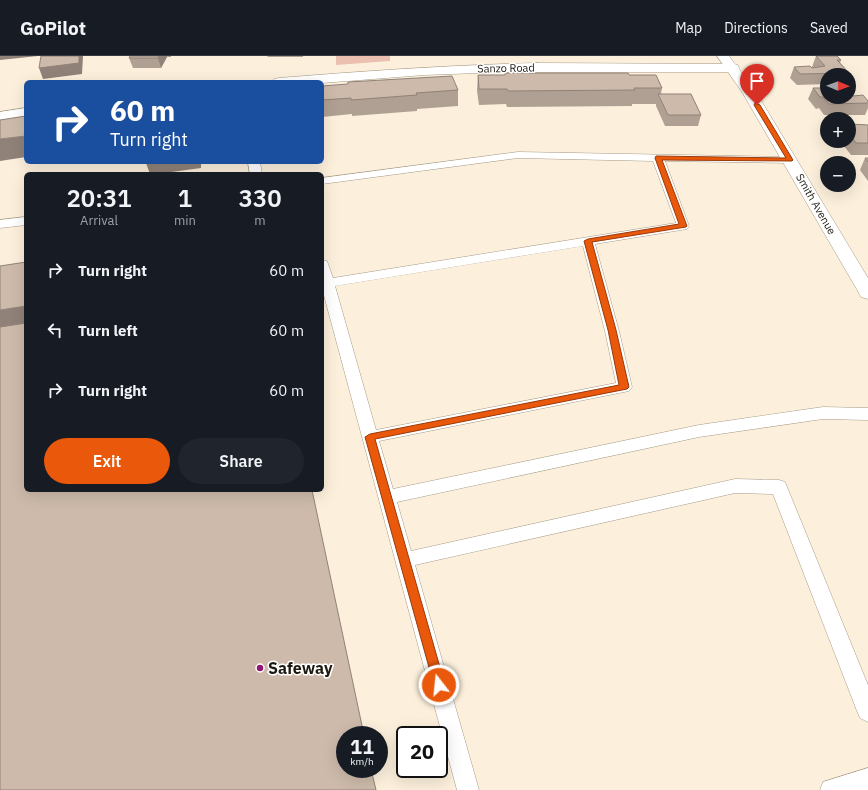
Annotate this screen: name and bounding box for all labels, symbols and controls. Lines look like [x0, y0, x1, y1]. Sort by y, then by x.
text: GoPilot [20, 16, 86, 40]
text: Map [675, 19, 702, 37]
text: Directions [724, 19, 788, 37]
text: Saved [810, 19, 848, 37]
street label: Sanzo Road [477, 60, 535, 76]
pin [740, 64, 774, 105]
north arrow [820, 68, 856, 104]
map controls [820, 68, 856, 192]
icon: arrive [746, 70, 768, 92]
text: 60 m [110, 92, 175, 129]
icon: right [44, 96, 96, 148]
button: + [820, 112, 856, 148]
text: Turn right [110, 128, 188, 151]
button: − [820, 156, 856, 192]
street label: Smith Avenue [793, 171, 839, 237]
text: 20:31 [66, 182, 132, 214]
text: 1 [178, 182, 192, 214]
text: 330 [238, 182, 282, 214]
text: Arrival [80, 212, 118, 229]
text: min [174, 212, 196, 229]
text: m [254, 212, 266, 229]
icon: right [44, 259, 66, 281]
text: Turn right [78, 261, 147, 280]
text: 60 m [269, 261, 304, 280]
icon: left [44, 319, 66, 341]
text: Turn left [78, 321, 138, 340]
text: 60 m [269, 321, 304, 340]
icon: right [44, 379, 66, 401]
text: Turn right [78, 381, 147, 400]
text: 60 m [269, 381, 304, 400]
button: Exit [44, 438, 170, 484]
button: Share [178, 438, 304, 484]
place label: Safeway [268, 658, 333, 678]
marker: Safeway [255, 663, 265, 673]
position arrow [418, 664, 460, 706]
speed limit sign: 20 [396, 726, 448, 778]
text: 11 [350, 733, 374, 760]
text: km/h [350, 755, 374, 768]

